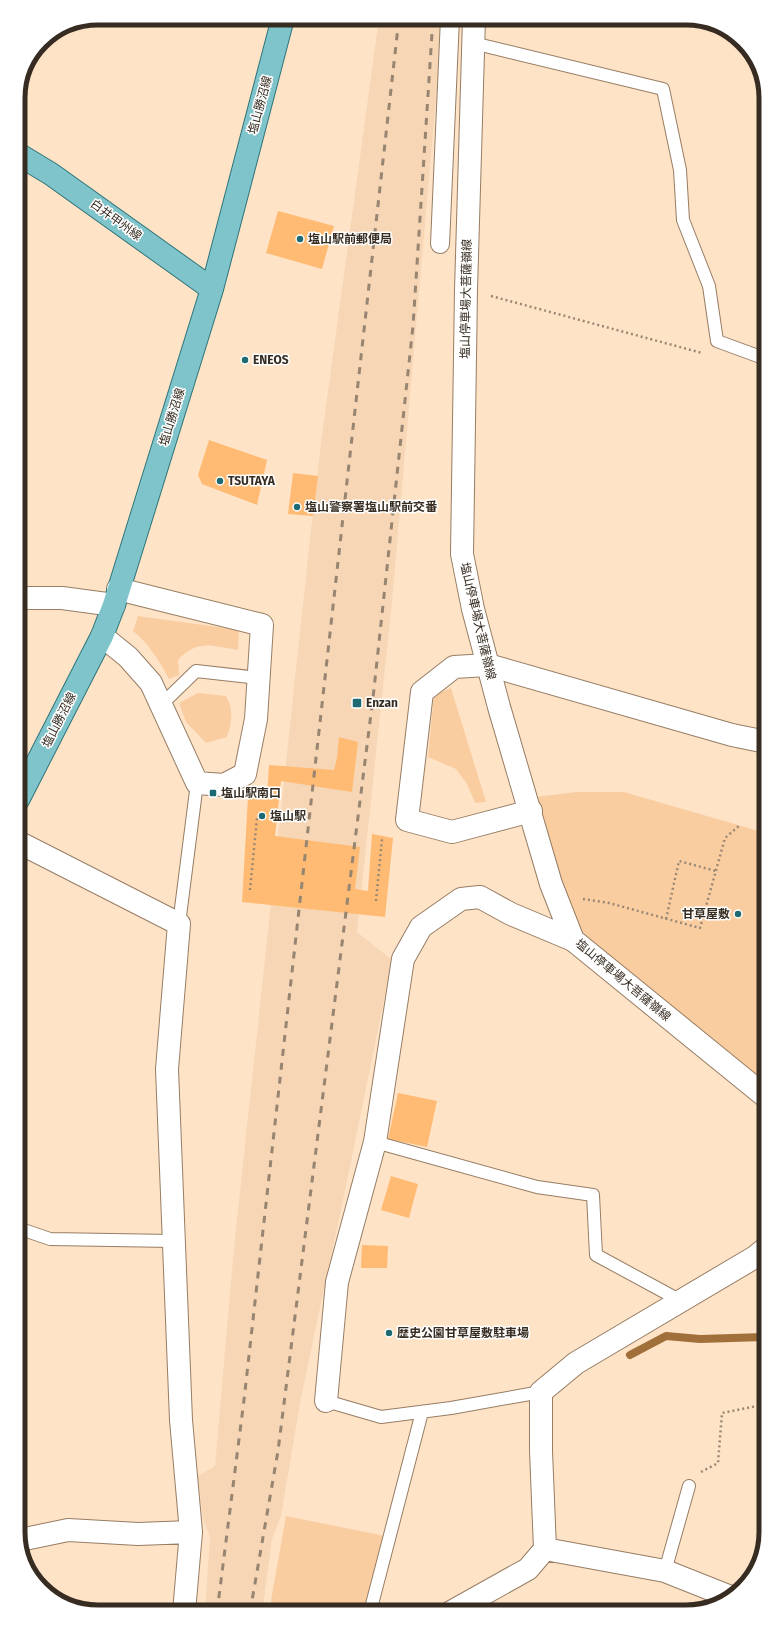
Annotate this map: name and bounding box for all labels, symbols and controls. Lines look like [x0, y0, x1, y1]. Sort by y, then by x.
street label: 塩山勝沼線 [245, 74, 275, 136]
street label: 白井甲州線 [88, 197, 144, 243]
place label: 塩山駅前郵便局 [308, 232, 392, 246]
marker: 塩山駅前郵便局 [295, 234, 305, 244]
street label: 塩山停車場大菩薩嶺線 [458, 239, 474, 359]
place label: ENEOS [253, 353, 289, 367]
marker: ENEOS [240, 355, 250, 365]
street label: 塩山勝沼線 [157, 386, 187, 448]
place label: TSUTAYA [228, 474, 276, 488]
marker: TSUTAYA [215, 476, 225, 486]
place label: 塩山警察署塩山駅前交番 [305, 500, 438, 514]
marker: 塩山警察署塩山駅前交番 [292, 502, 302, 512]
street label: 塩山停車場大菩薩嶺線 [458, 561, 498, 681]
street label: 塩山勝沼線 [39, 690, 79, 750]
place label: Enzan [366, 696, 398, 710]
marker: Enzan [351, 697, 363, 709]
place label: 塩山駅南口 [221, 786, 281, 800]
marker: 塩山駅南口 [208, 788, 218, 798]
place label: 塩山駅 [270, 809, 306, 823]
marker: 塩山駅 [257, 811, 267, 821]
place label: 甘草屋敷 [682, 907, 730, 921]
marker: 甘草屋敷 [733, 909, 743, 919]
street label: 塩山停車場大菩薩嶺線 [573, 936, 673, 1024]
place label: 歴史公園甘草屋敷駐車場 [397, 1326, 529, 1340]
marker: 歴史公園甘草屋敷駐車場 [384, 1328, 394, 1338]

